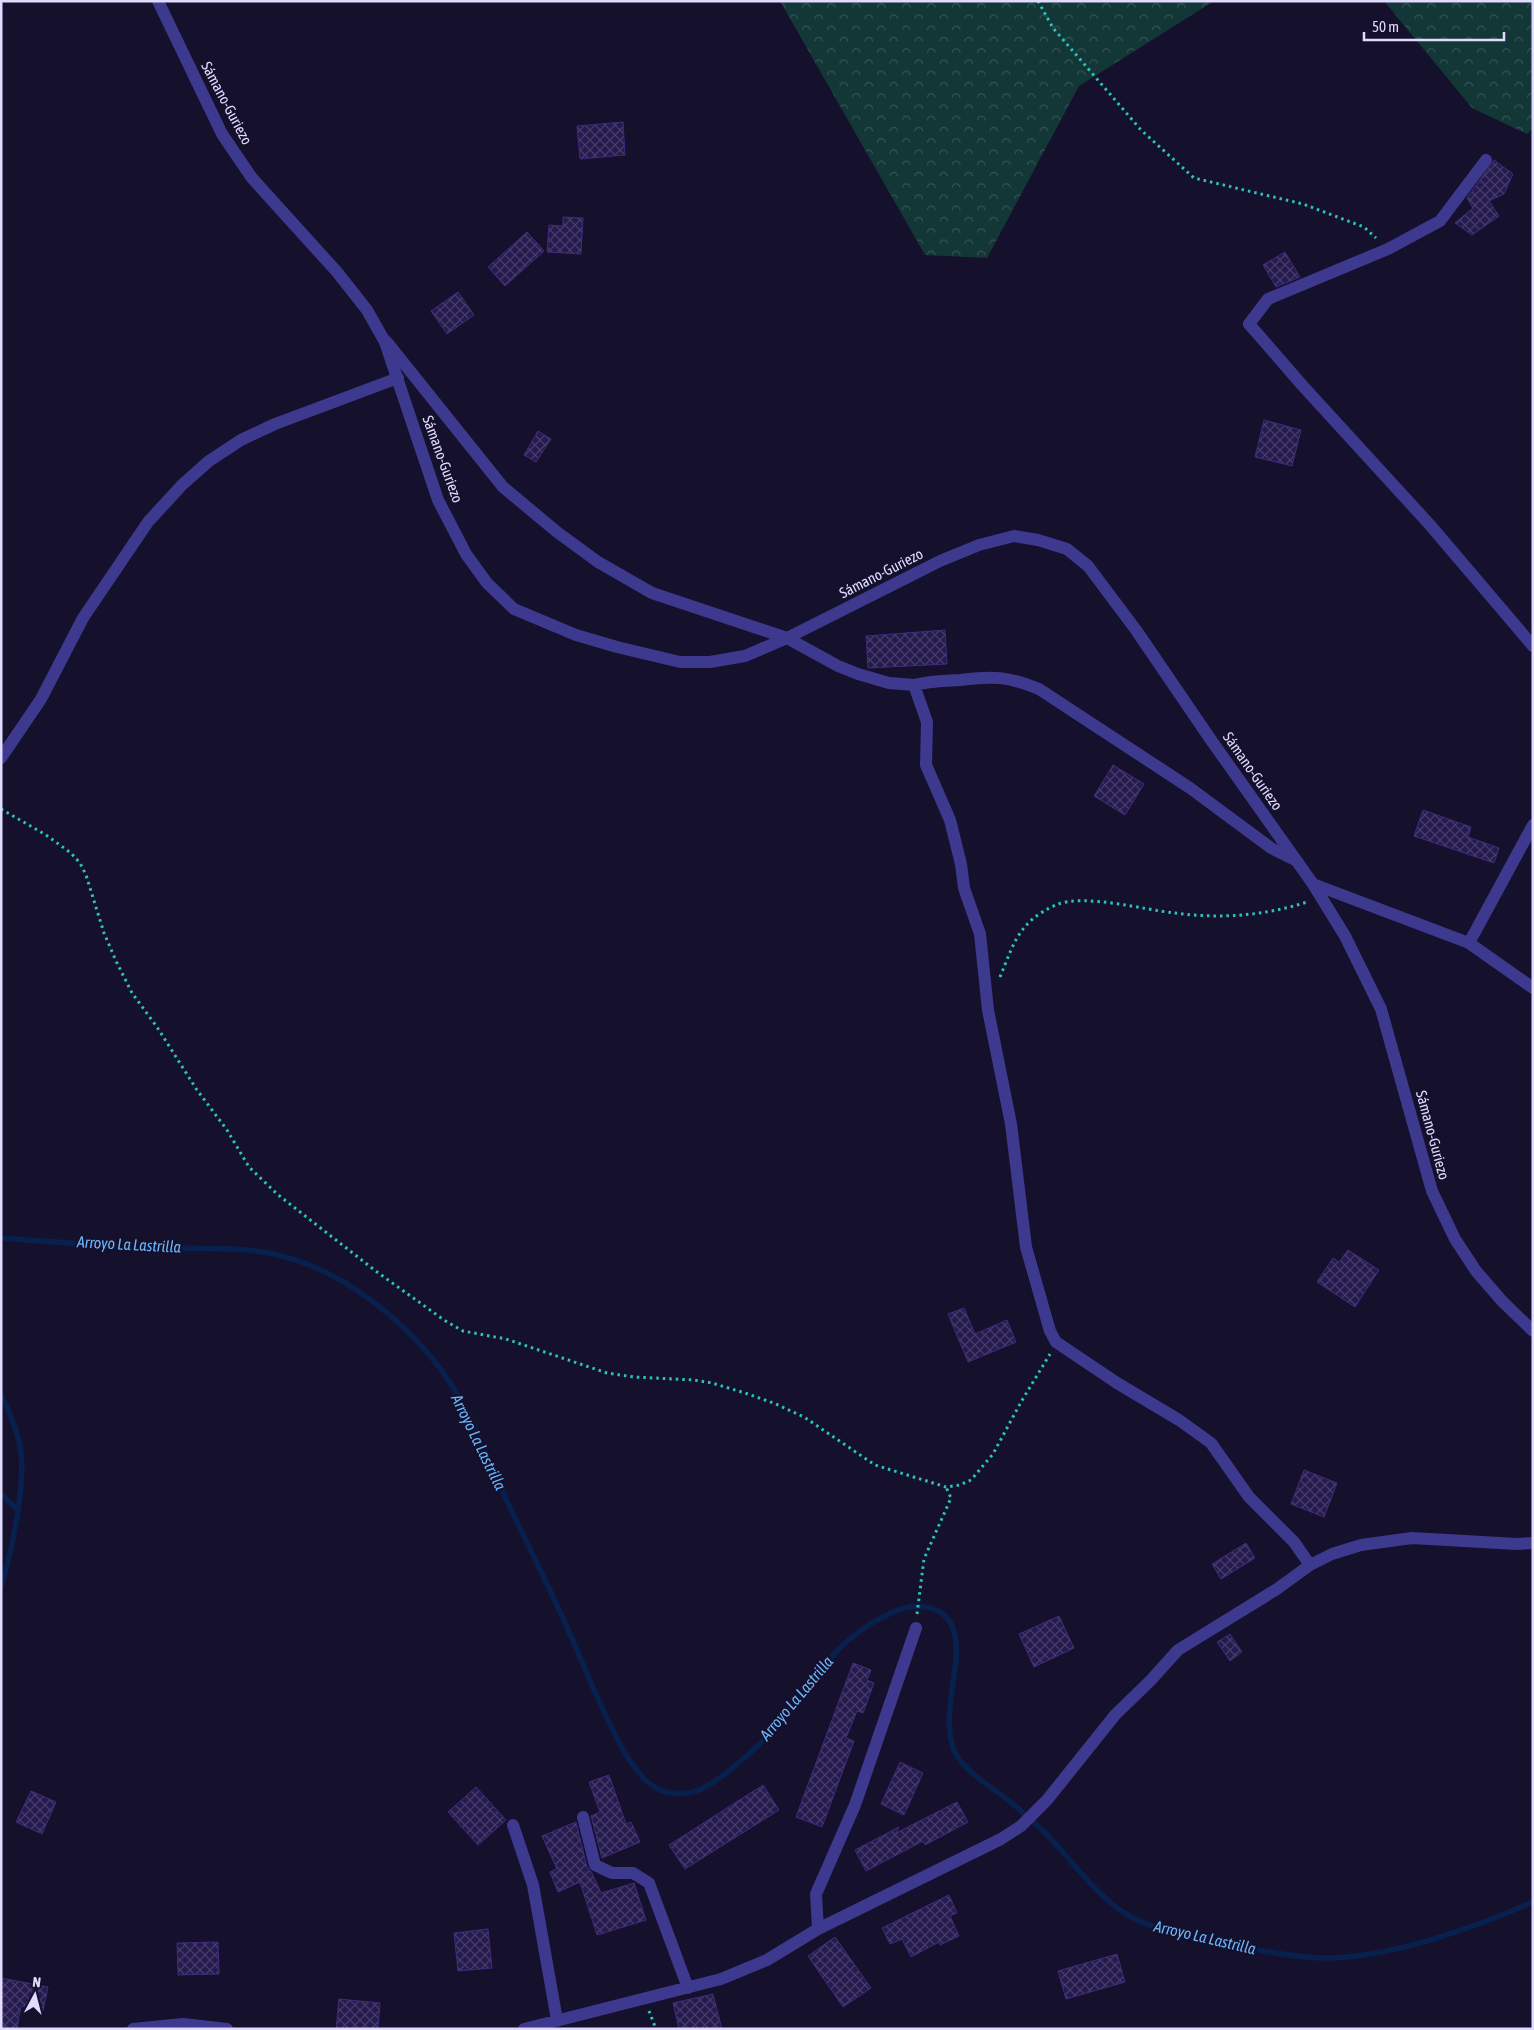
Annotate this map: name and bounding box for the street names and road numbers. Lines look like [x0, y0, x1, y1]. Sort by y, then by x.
street label: Sámano-Guriezo [198, 59, 256, 147]
street label: Sámano-Guriezo [419, 413, 467, 505]
street label: Sámano-Guriezo [836, 545, 926, 601]
street label: Sámano-Guriezo [1220, 729, 1286, 813]
street label: Sámano-Guriezo [1413, 1089, 1453, 1181]

